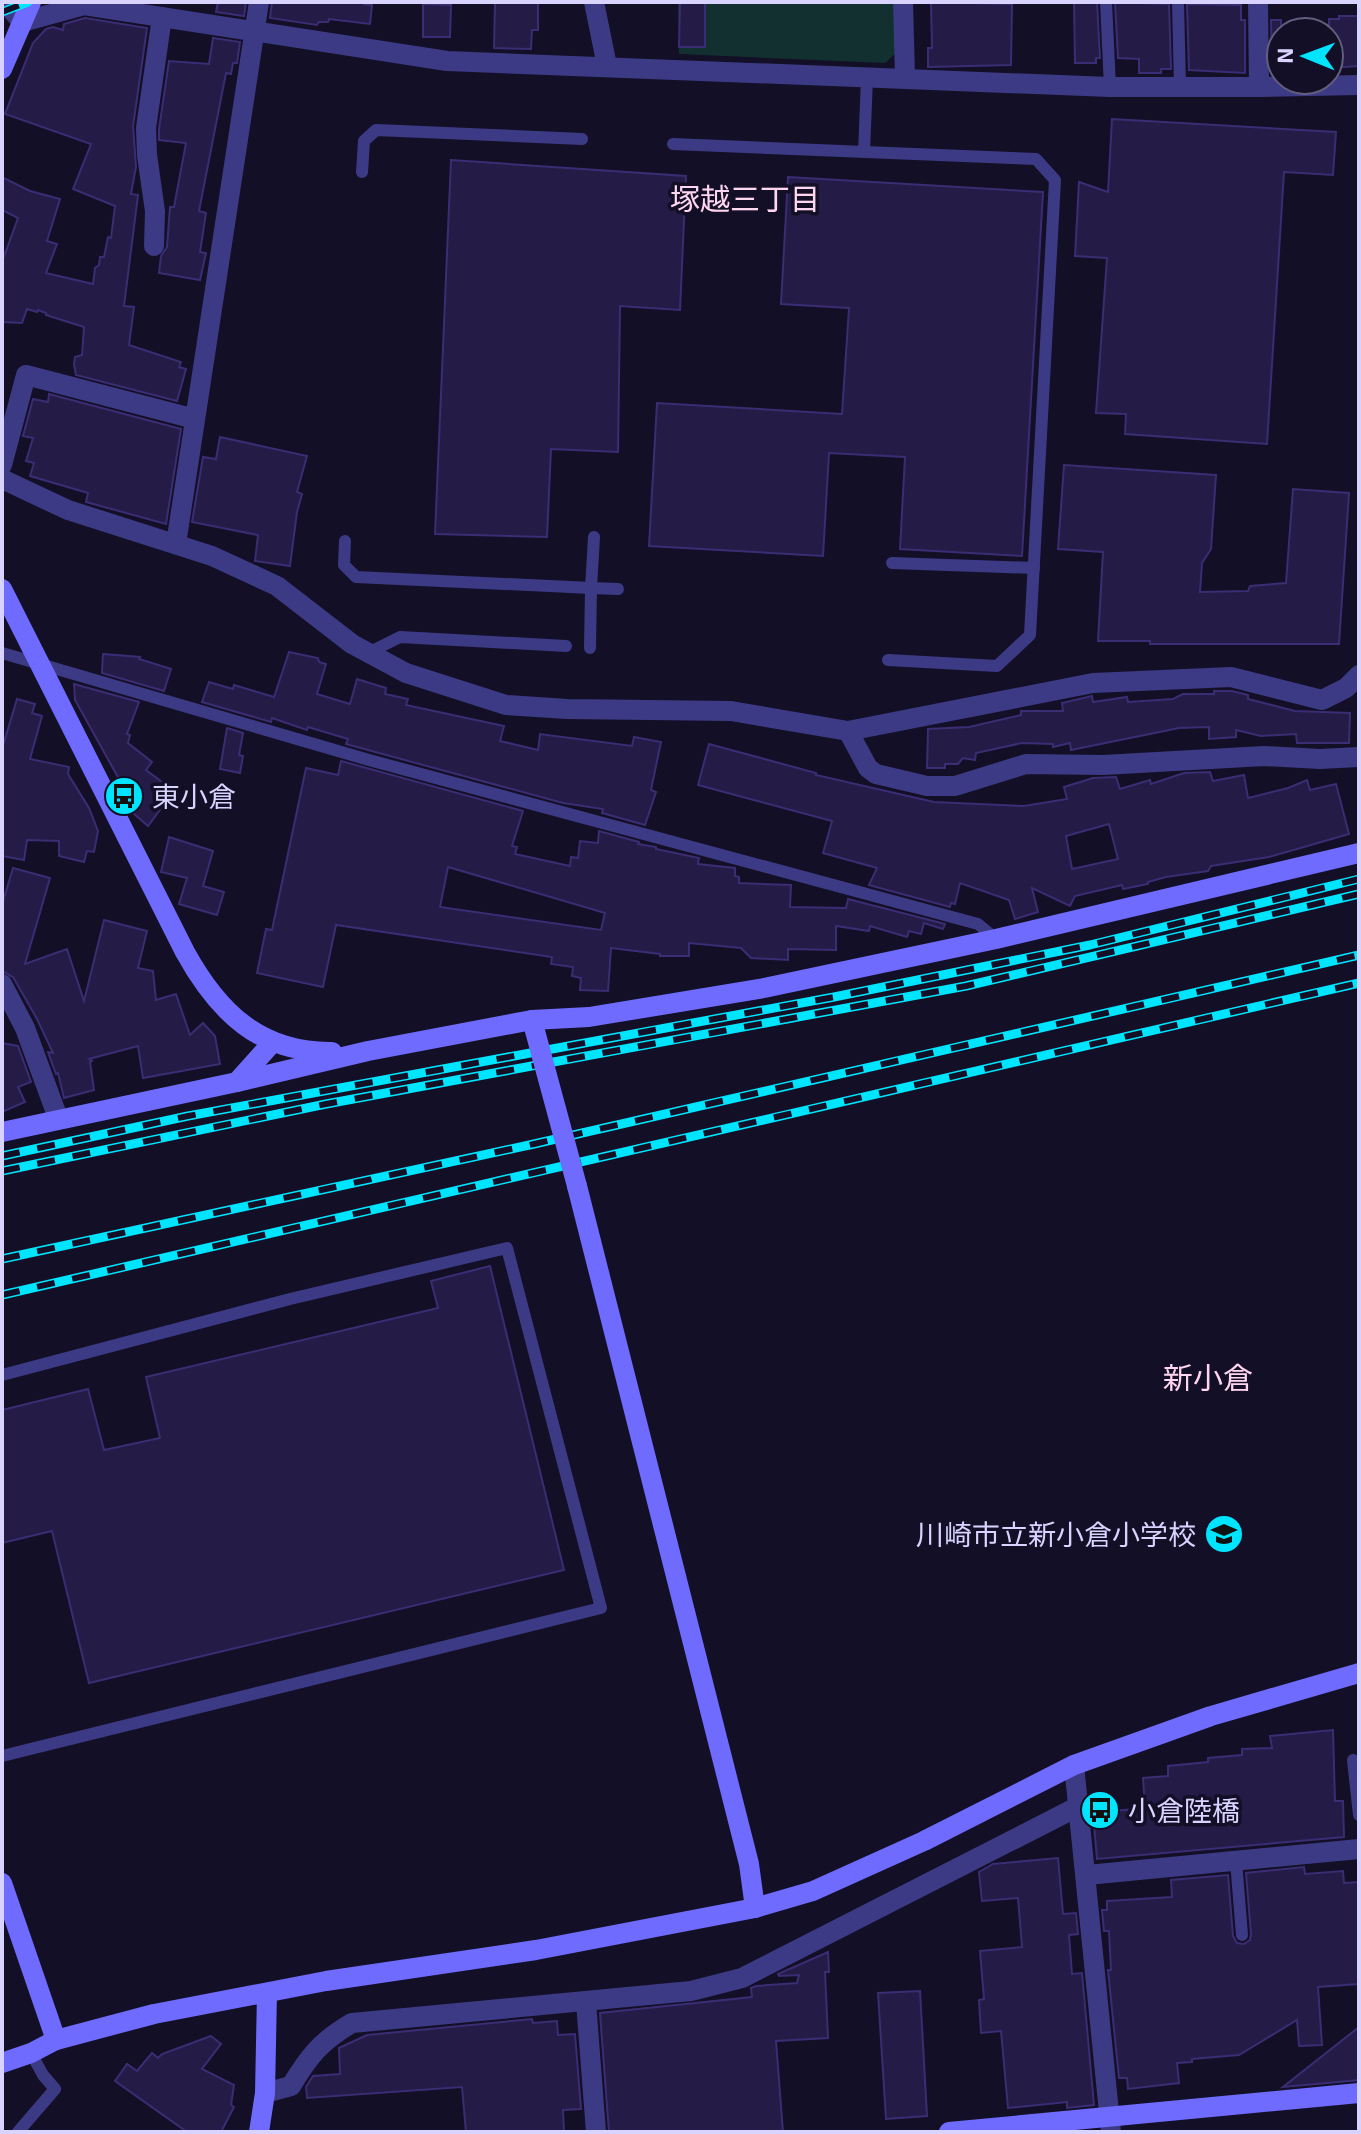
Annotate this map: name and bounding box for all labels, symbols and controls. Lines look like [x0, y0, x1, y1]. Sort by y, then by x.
north arrow [1265, 16, 1345, 96]
text: N [1271, 47, 1297, 64]
district label: 塚越三丁目 [670, 180, 820, 216]
bus stop icon: 東小倉 [103, 775, 145, 817]
place label: 東小倉 [152, 779, 236, 813]
district label: 新小倉 [1163, 1359, 1253, 1395]
school or university icon: 川崎市立新小倉小学校 [1203, 1513, 1245, 1555]
place label: 川崎市立新小倉小学校 [916, 1517, 1196, 1551]
bus stop icon: 小倉陸橋 [1079, 1789, 1121, 1831]
place label: 小倉陸橋 [1128, 1793, 1240, 1827]

